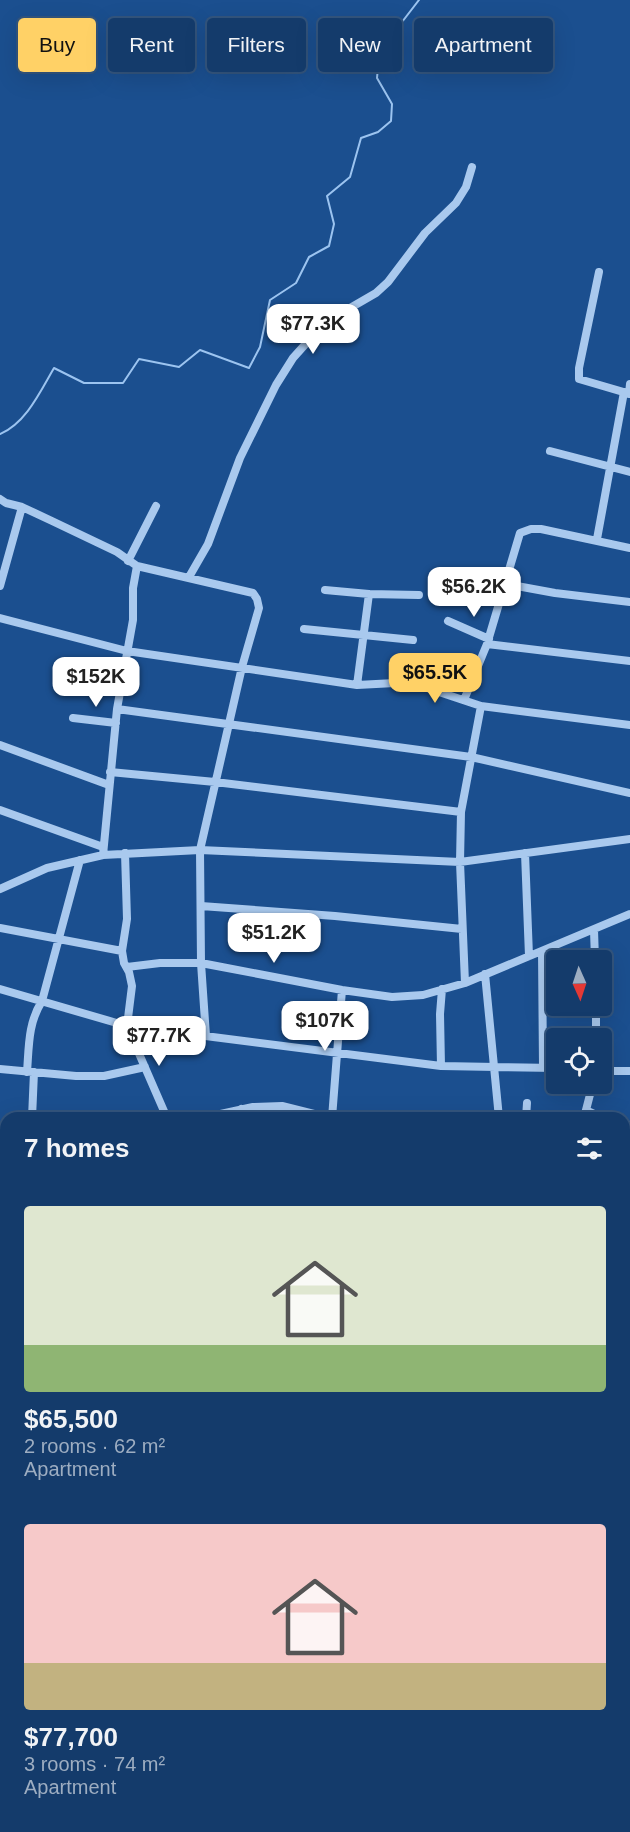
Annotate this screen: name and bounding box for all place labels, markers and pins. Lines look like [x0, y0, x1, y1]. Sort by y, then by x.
pin: $77.3K [264, 304, 362, 355]
pin: $56.2K [425, 567, 523, 618]
pin: $65.5K [386, 653, 484, 704]
pin: $152K [54, 657, 138, 708]
pin: $51.2K [225, 913, 323, 964]
pin: $107K [283, 1001, 367, 1052]
pin: $77.7K [110, 1016, 208, 1067]

